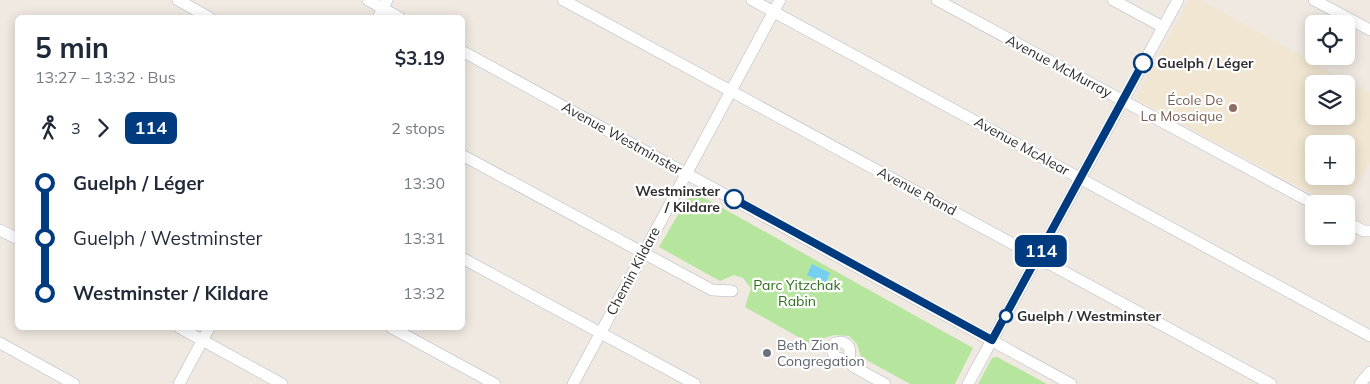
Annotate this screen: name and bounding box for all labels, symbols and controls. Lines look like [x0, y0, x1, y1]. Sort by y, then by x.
map controls [1305, 15, 1355, 245]
button: locate [1305, 15, 1355, 65]
text: 5 min [35, 30, 109, 65]
street label: Avenue McMurray [1003, 31, 1116, 102]
text: $3.19 [395, 46, 445, 70]
marker: Guelph / Léger [1133, 53, 1153, 73]
place label: Guelph / Léger [1157, 54, 1254, 72]
text: 13:27 – 13:32 · Bus [35, 67, 176, 87]
button: layers [1305, 75, 1355, 125]
place label: École De La Mosaique [1141, 91, 1223, 125]
street label: Avenue Westminster [559, 97, 686, 179]
marker: École De La Mosaique [1227, 102, 1239, 114]
street label: Avenue McAlear [971, 112, 1074, 180]
icon: walk [35, 114, 63, 142]
icon: forward [89, 114, 117, 142]
text: 114 [135, 116, 167, 139]
text: 3 [71, 118, 81, 138]
text: 2 stops [391, 118, 445, 138]
button: + [1305, 135, 1355, 185]
street label: Avenue Rand [874, 163, 960, 219]
text: Guelph / Léger [73, 171, 204, 195]
text: 13:30 [403, 173, 445, 193]
place label: Westminster / Kildare [635, 182, 720, 216]
marker: Westminster / Kildare [724, 189, 744, 209]
button: − [1305, 195, 1355, 245]
street label: Chemin Kildare [602, 224, 664, 318]
text: Guelph / Westminster [73, 226, 262, 250]
text: 13:31 [403, 228, 445, 248]
line badge: 114 [1012, 235, 1070, 267]
text: 114 [1025, 239, 1057, 262]
park label: Parc Yitzchak Rabin [753, 276, 841, 310]
text: Westminster / Kildare [73, 281, 268, 305]
text: 13:32 [403, 283, 445, 303]
place label: Guelph / Westminster [1017, 307, 1162, 325]
marker: Guelph / Westminster [999, 309, 1013, 323]
place label: Beth Zion Congregation [777, 336, 865, 370]
marker: Beth Zion Congregation [761, 347, 773, 359]

